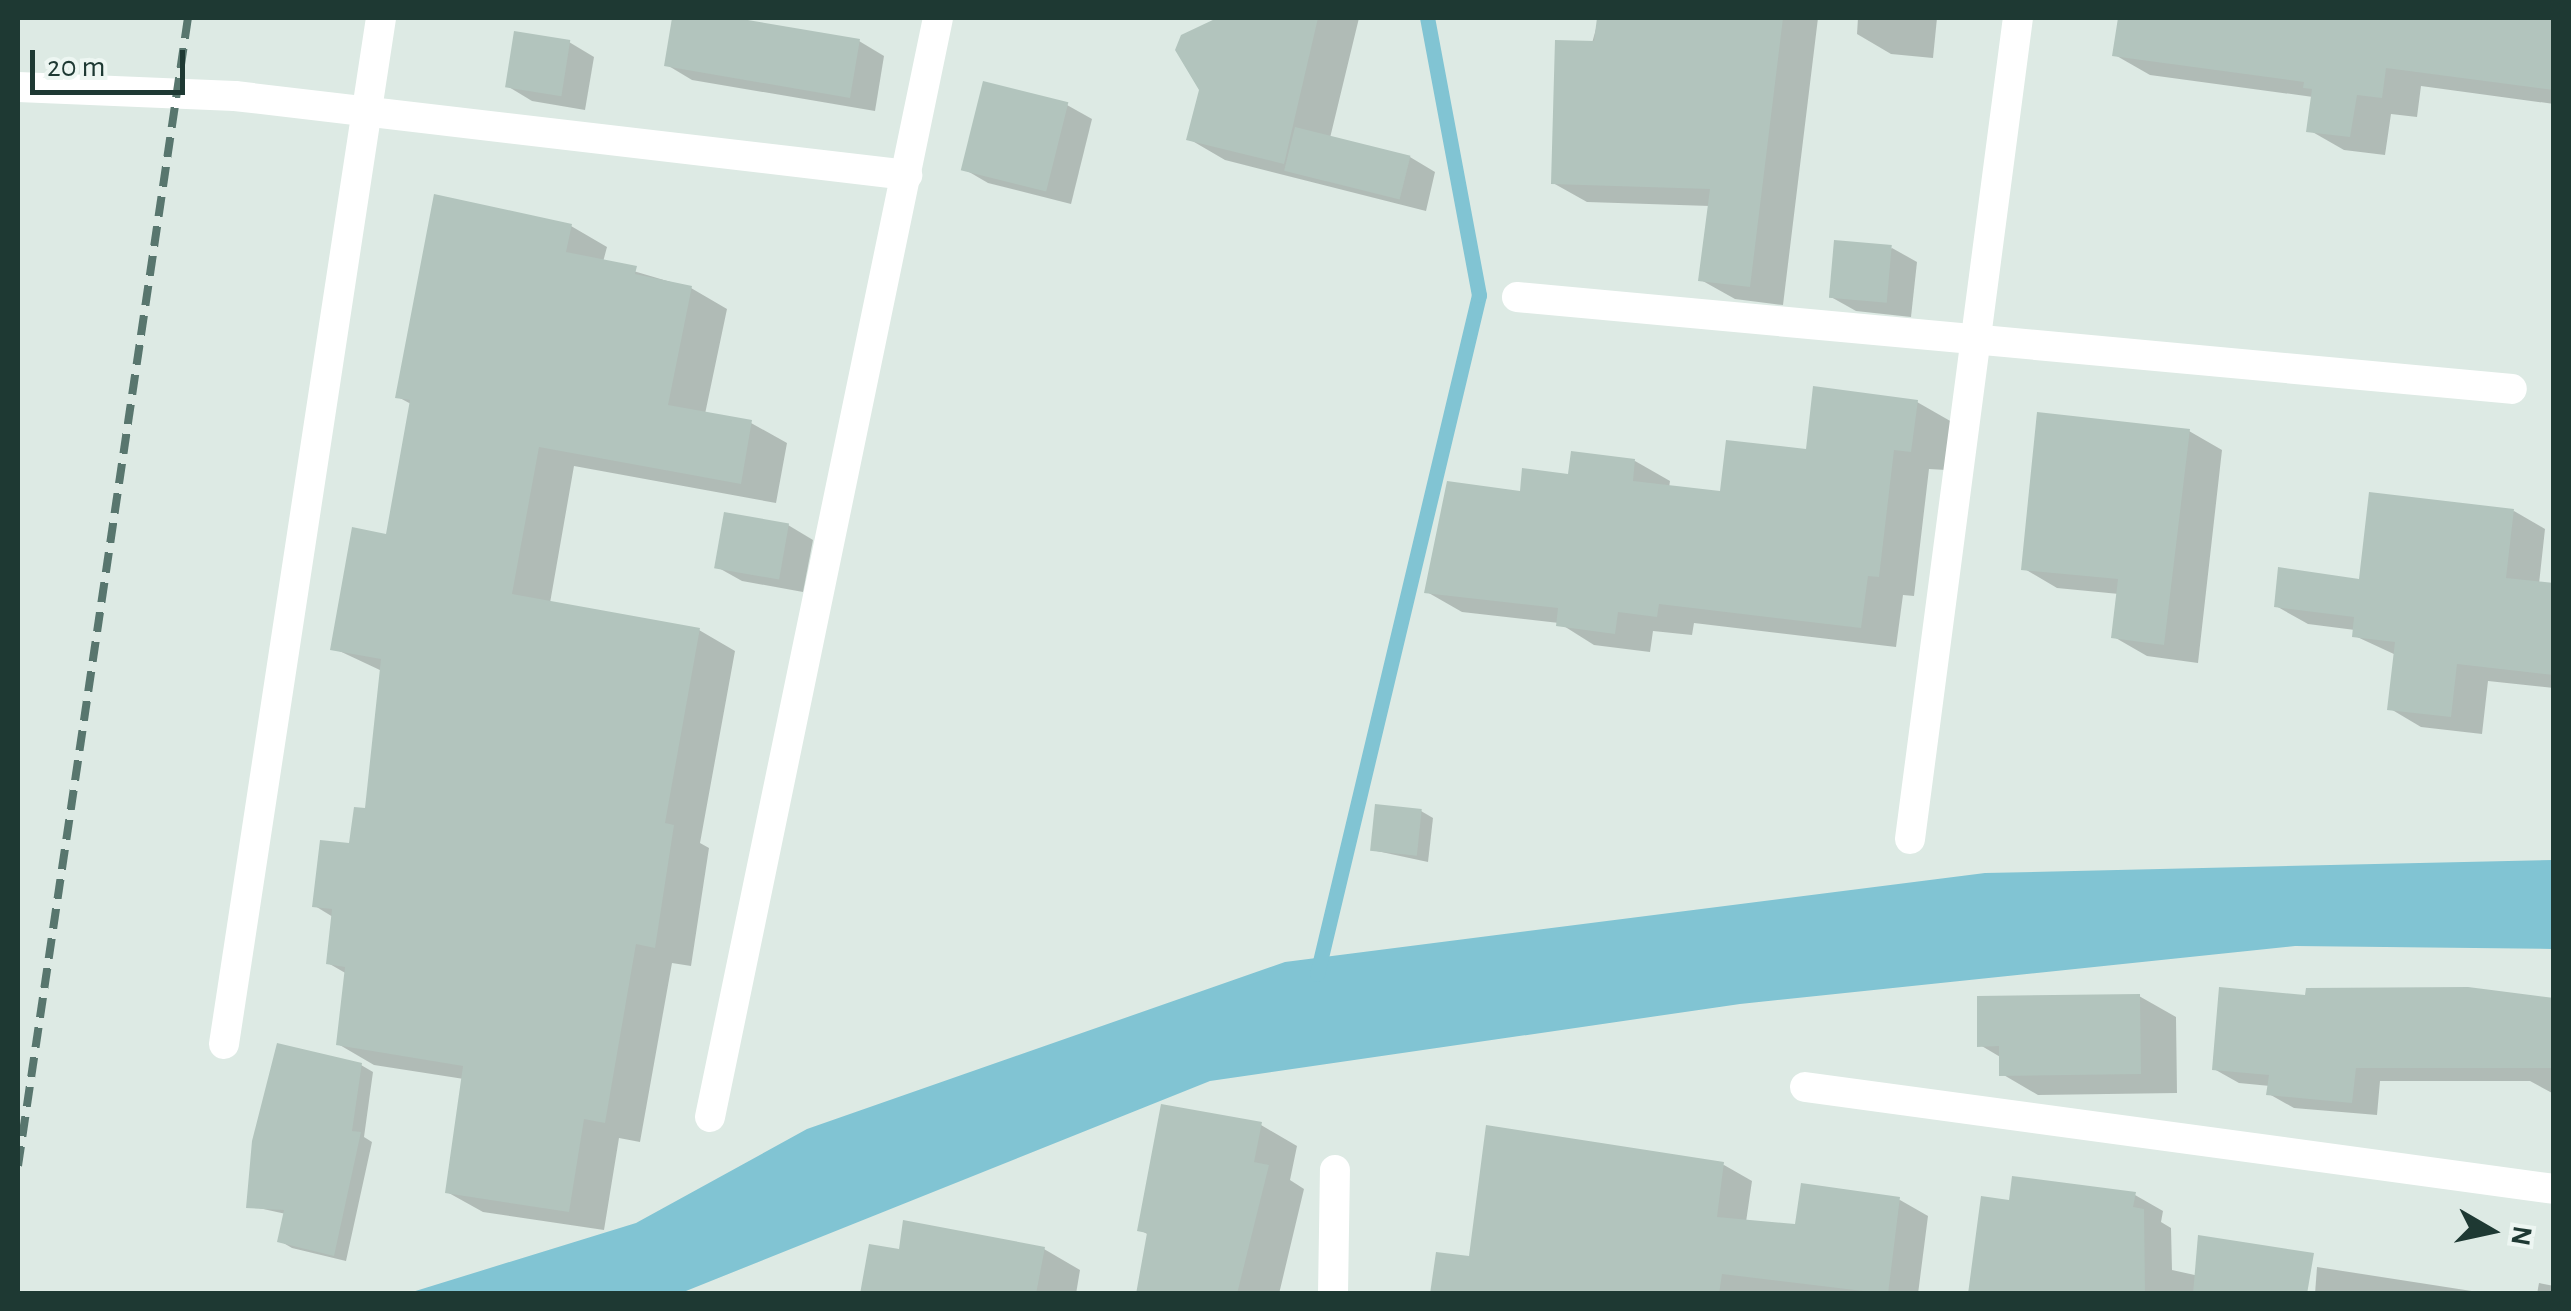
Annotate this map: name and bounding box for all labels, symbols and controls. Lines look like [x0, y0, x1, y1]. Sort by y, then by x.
scale bar [35, 30, 190, 92]
text: 20 m [47, 52, 105, 82]
north arrow [2441, 1181, 2541, 1281]
text: N [2505, 1224, 2536, 1247]

